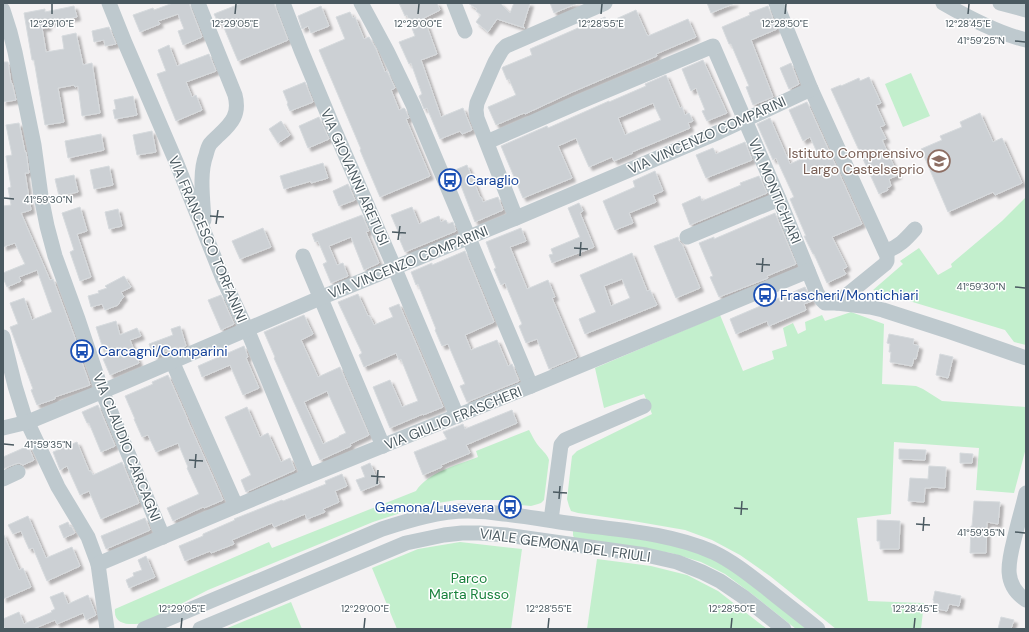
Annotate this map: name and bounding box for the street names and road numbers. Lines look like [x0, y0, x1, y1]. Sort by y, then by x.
street label: VIA VINCENZO COMPARINI [625, 92, 789, 178]
street label: VIA GIOVANNI ARETUSI [317, 106, 393, 248]
street label: VIA MONTICHIARI [745, 136, 805, 246]
street label: VIA FRANCESCO TORFANINI [165, 153, 251, 325]
street label: VIA VINCENZO COMPARINI [325, 222, 491, 302]
street label: VIA CLAUDIO CARCAGNI [89, 370, 165, 524]
street label: VIA GIULIO FRASCHERI [382, 382, 524, 454]
street label: VIALE GEMONA DEL FRIULI [478, 524, 652, 566]

